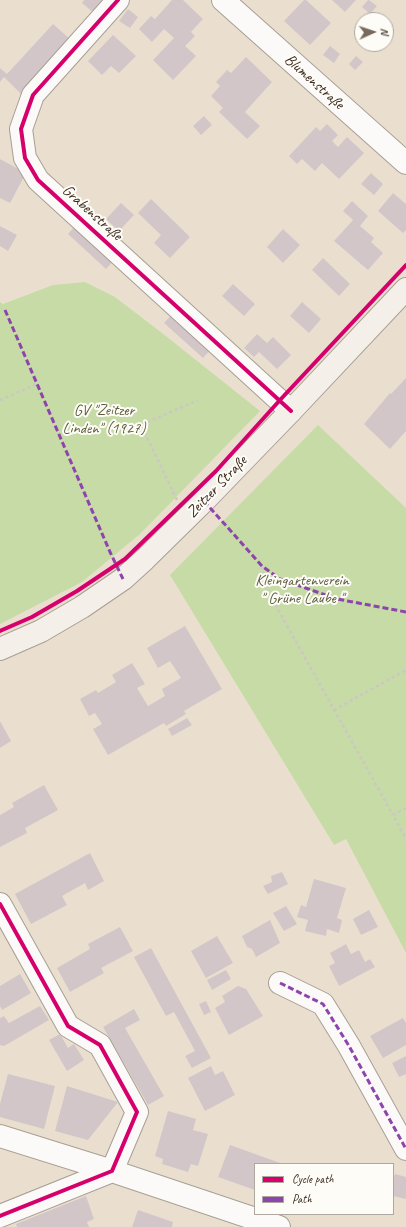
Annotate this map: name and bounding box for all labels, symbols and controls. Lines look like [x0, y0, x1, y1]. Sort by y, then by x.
north arrow [354, 12, 394, 52]
text: N [378, 28, 392, 35]
street label: Blumenstraße [280, 50, 348, 114]
street label: Grabenstraße [58, 181, 126, 245]
park label: GV "Zeitzer Linden" (1927) [63, 401, 145, 439]
street label: Zeitzer Straße [183, 452, 251, 522]
park label: Kleingartenverein " Grüne Laube " [255, 571, 349, 609]
legend [254, 1163, 394, 1215]
text: Cycle path [292, 1171, 334, 1187]
text: Path [292, 1191, 312, 1207]

